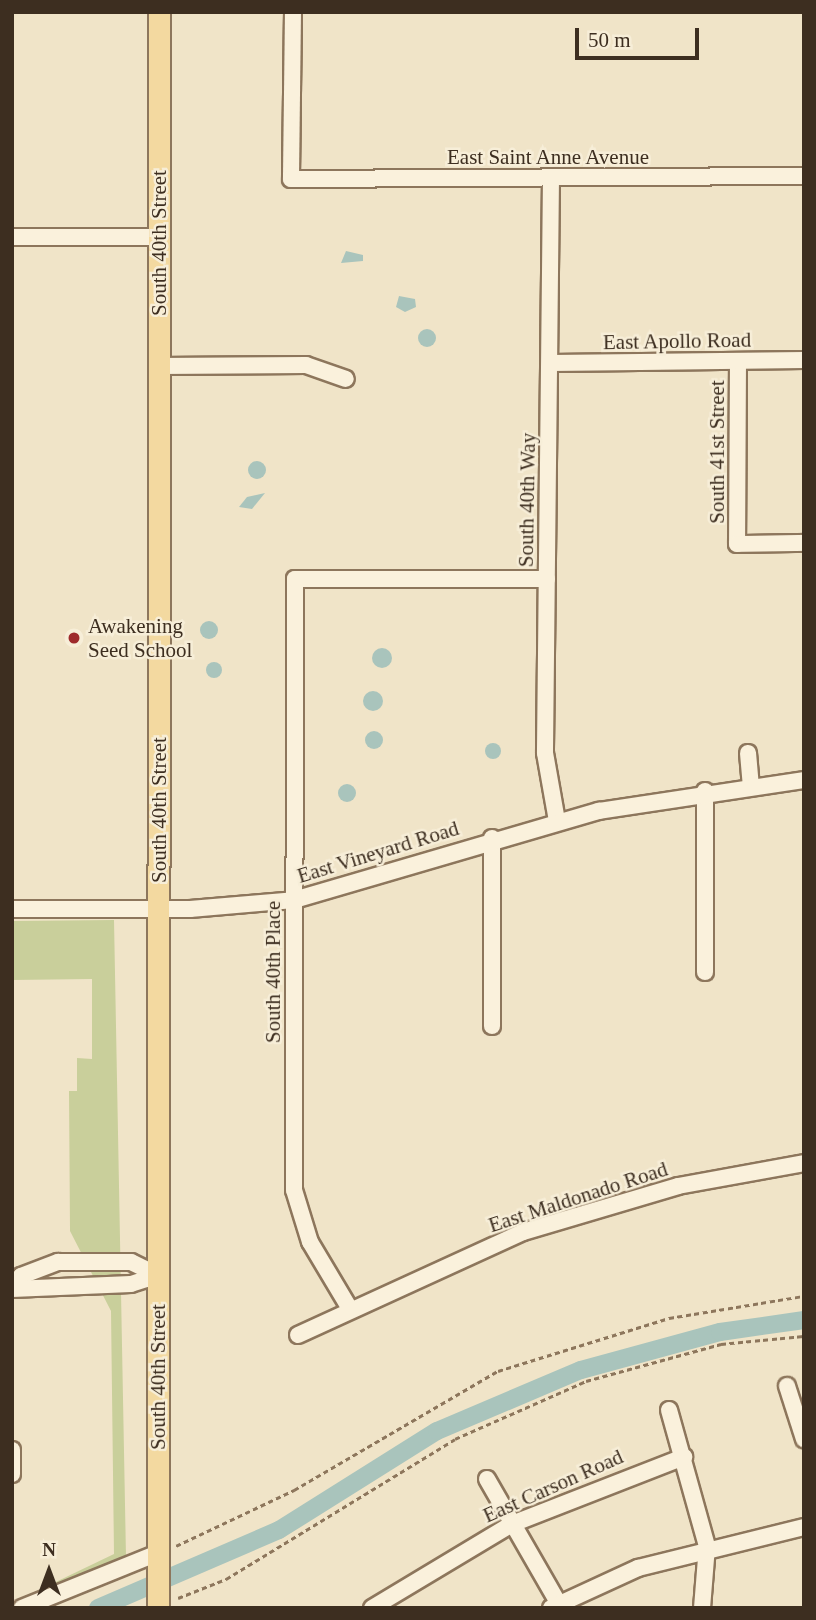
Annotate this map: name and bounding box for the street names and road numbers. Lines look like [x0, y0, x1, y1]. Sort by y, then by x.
street label: East Saint Anne Avenue [446, 144, 650, 170]
street label: South 40th Street [146, 170, 172, 316]
street label: East Apollo Road [602, 327, 752, 355]
street label: South 41st Street [704, 380, 730, 524]
street label: South 40th Way [513, 432, 541, 568]
street label: South 40th Street [146, 737, 172, 883]
street label: East Vineyard Road [294, 815, 462, 889]
street label: South 40th Place [260, 901, 286, 1043]
street label: East Maldonado Road [485, 1156, 671, 1238]
street label: South 40th Street [145, 1304, 171, 1450]
street label: East Carson Road [479, 1444, 627, 1528]

